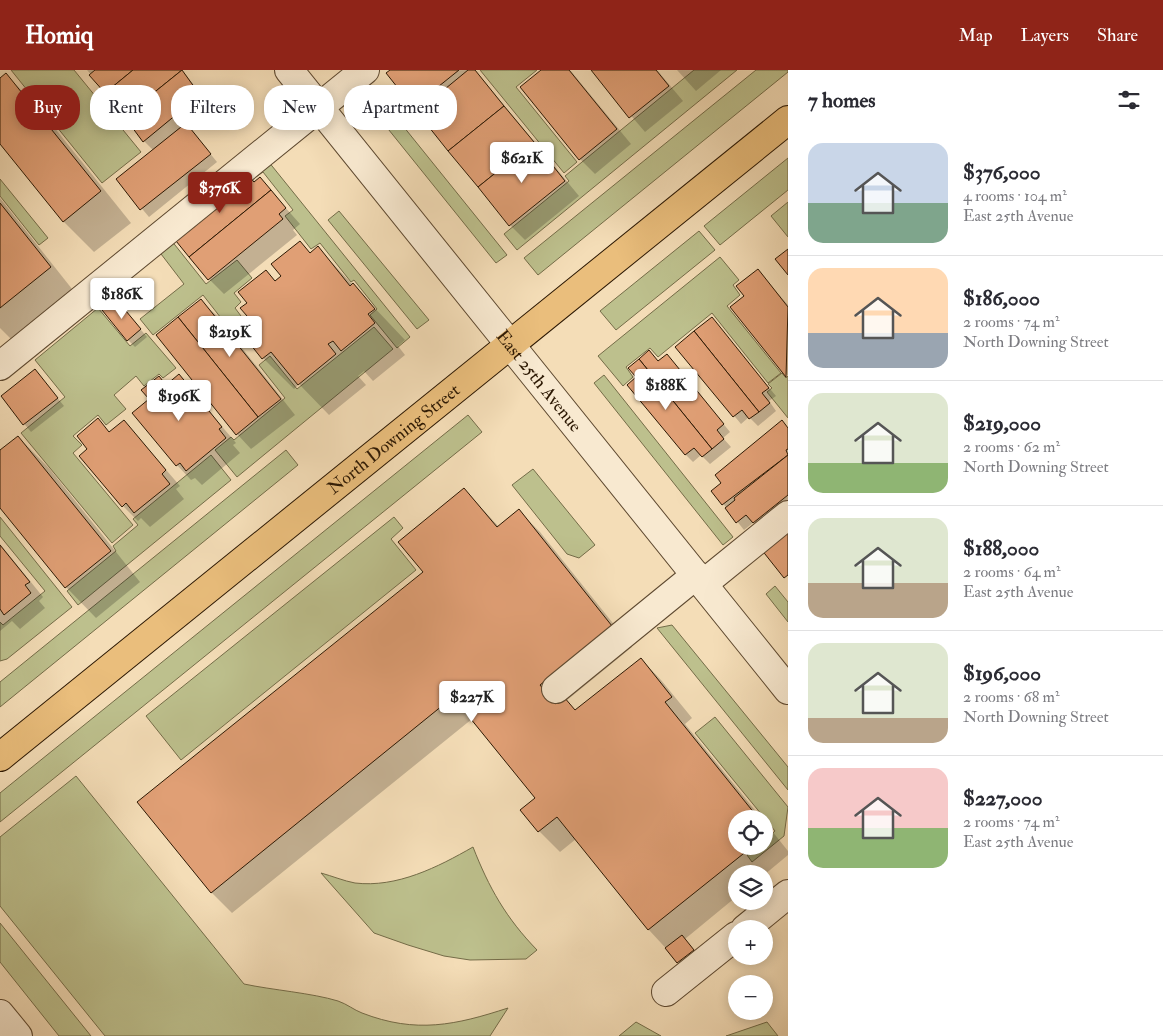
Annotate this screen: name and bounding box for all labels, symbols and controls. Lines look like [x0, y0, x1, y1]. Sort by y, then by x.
text: Homiq [25, 20, 93, 51]
text: Map [959, 24, 993, 47]
text: Layers [1021, 24, 1069, 47]
text: Share [1097, 24, 1138, 47]
chip: Buy [15, 85, 80, 130]
chip: Rent [90, 85, 161, 130]
chip: Filters [171, 85, 254, 130]
chip: New [264, 85, 334, 130]
chip: Apartment [344, 85, 457, 130]
icon: filters [1115, 86, 1143, 114]
text: 7 homes [808, 87, 875, 114]
pin: $621K [487, 142, 557, 184]
text: $621K [501, 148, 543, 168]
text: $376,000 [963, 159, 1040, 186]
icon: home [848, 163, 908, 223]
pin: $376K [185, 172, 255, 214]
text: $376K [199, 178, 241, 198]
text: 4 rooms · 104 m² [963, 186, 1067, 206]
text: East 25th Avenue [963, 206, 1074, 226]
pin: $186K [87, 278, 157, 320]
text: $186K [101, 284, 143, 304]
text: $186,000 [963, 285, 1040, 312]
icon: home [848, 288, 908, 348]
text: 2 rooms · 74 m² [963, 312, 1059, 332]
pin: $219K [195, 316, 265, 358]
text: $219K [209, 322, 251, 342]
street label: East 25th Avenue [491, 325, 587, 437]
text: North Downing Street [963, 332, 1109, 352]
pin: $188K [631, 368, 701, 411]
text: $188K [646, 375, 686, 395]
street label: North Downing Street [323, 378, 465, 499]
pin: $196K [144, 380, 214, 422]
text: $196K [158, 386, 200, 406]
text: $219,000 [963, 410, 1041, 437]
icon: home [848, 413, 908, 473]
text: 2 rooms · 62 m² [963, 437, 1060, 457]
text: North Downing Street [963, 457, 1109, 477]
text: $188,000 [963, 535, 1039, 562]
icon: home [848, 538, 908, 598]
text: 2 rooms · 64 m² [963, 562, 1061, 582]
text: East 25th Avenue [963, 582, 1074, 602]
text: $196,000 [963, 660, 1041, 687]
icon: home [848, 663, 908, 723]
pin: $227K [437, 680, 507, 723]
text: $227K [450, 687, 494, 707]
text: 2 rooms · 68 m² [963, 687, 1059, 707]
text: North Downing Street [963, 707, 1109, 727]
text: $227,000 [963, 785, 1043, 812]
icon: home [848, 788, 908, 848]
map controls [728, 810, 773, 1020]
button: locate [728, 810, 773, 855]
text: 2 rooms · 74 m² [963, 812, 1059, 832]
text: East 25th Avenue [963, 832, 1074, 852]
button: layers [728, 865, 773, 910]
button: + [728, 920, 773, 965]
button: − [728, 975, 773, 1020]

